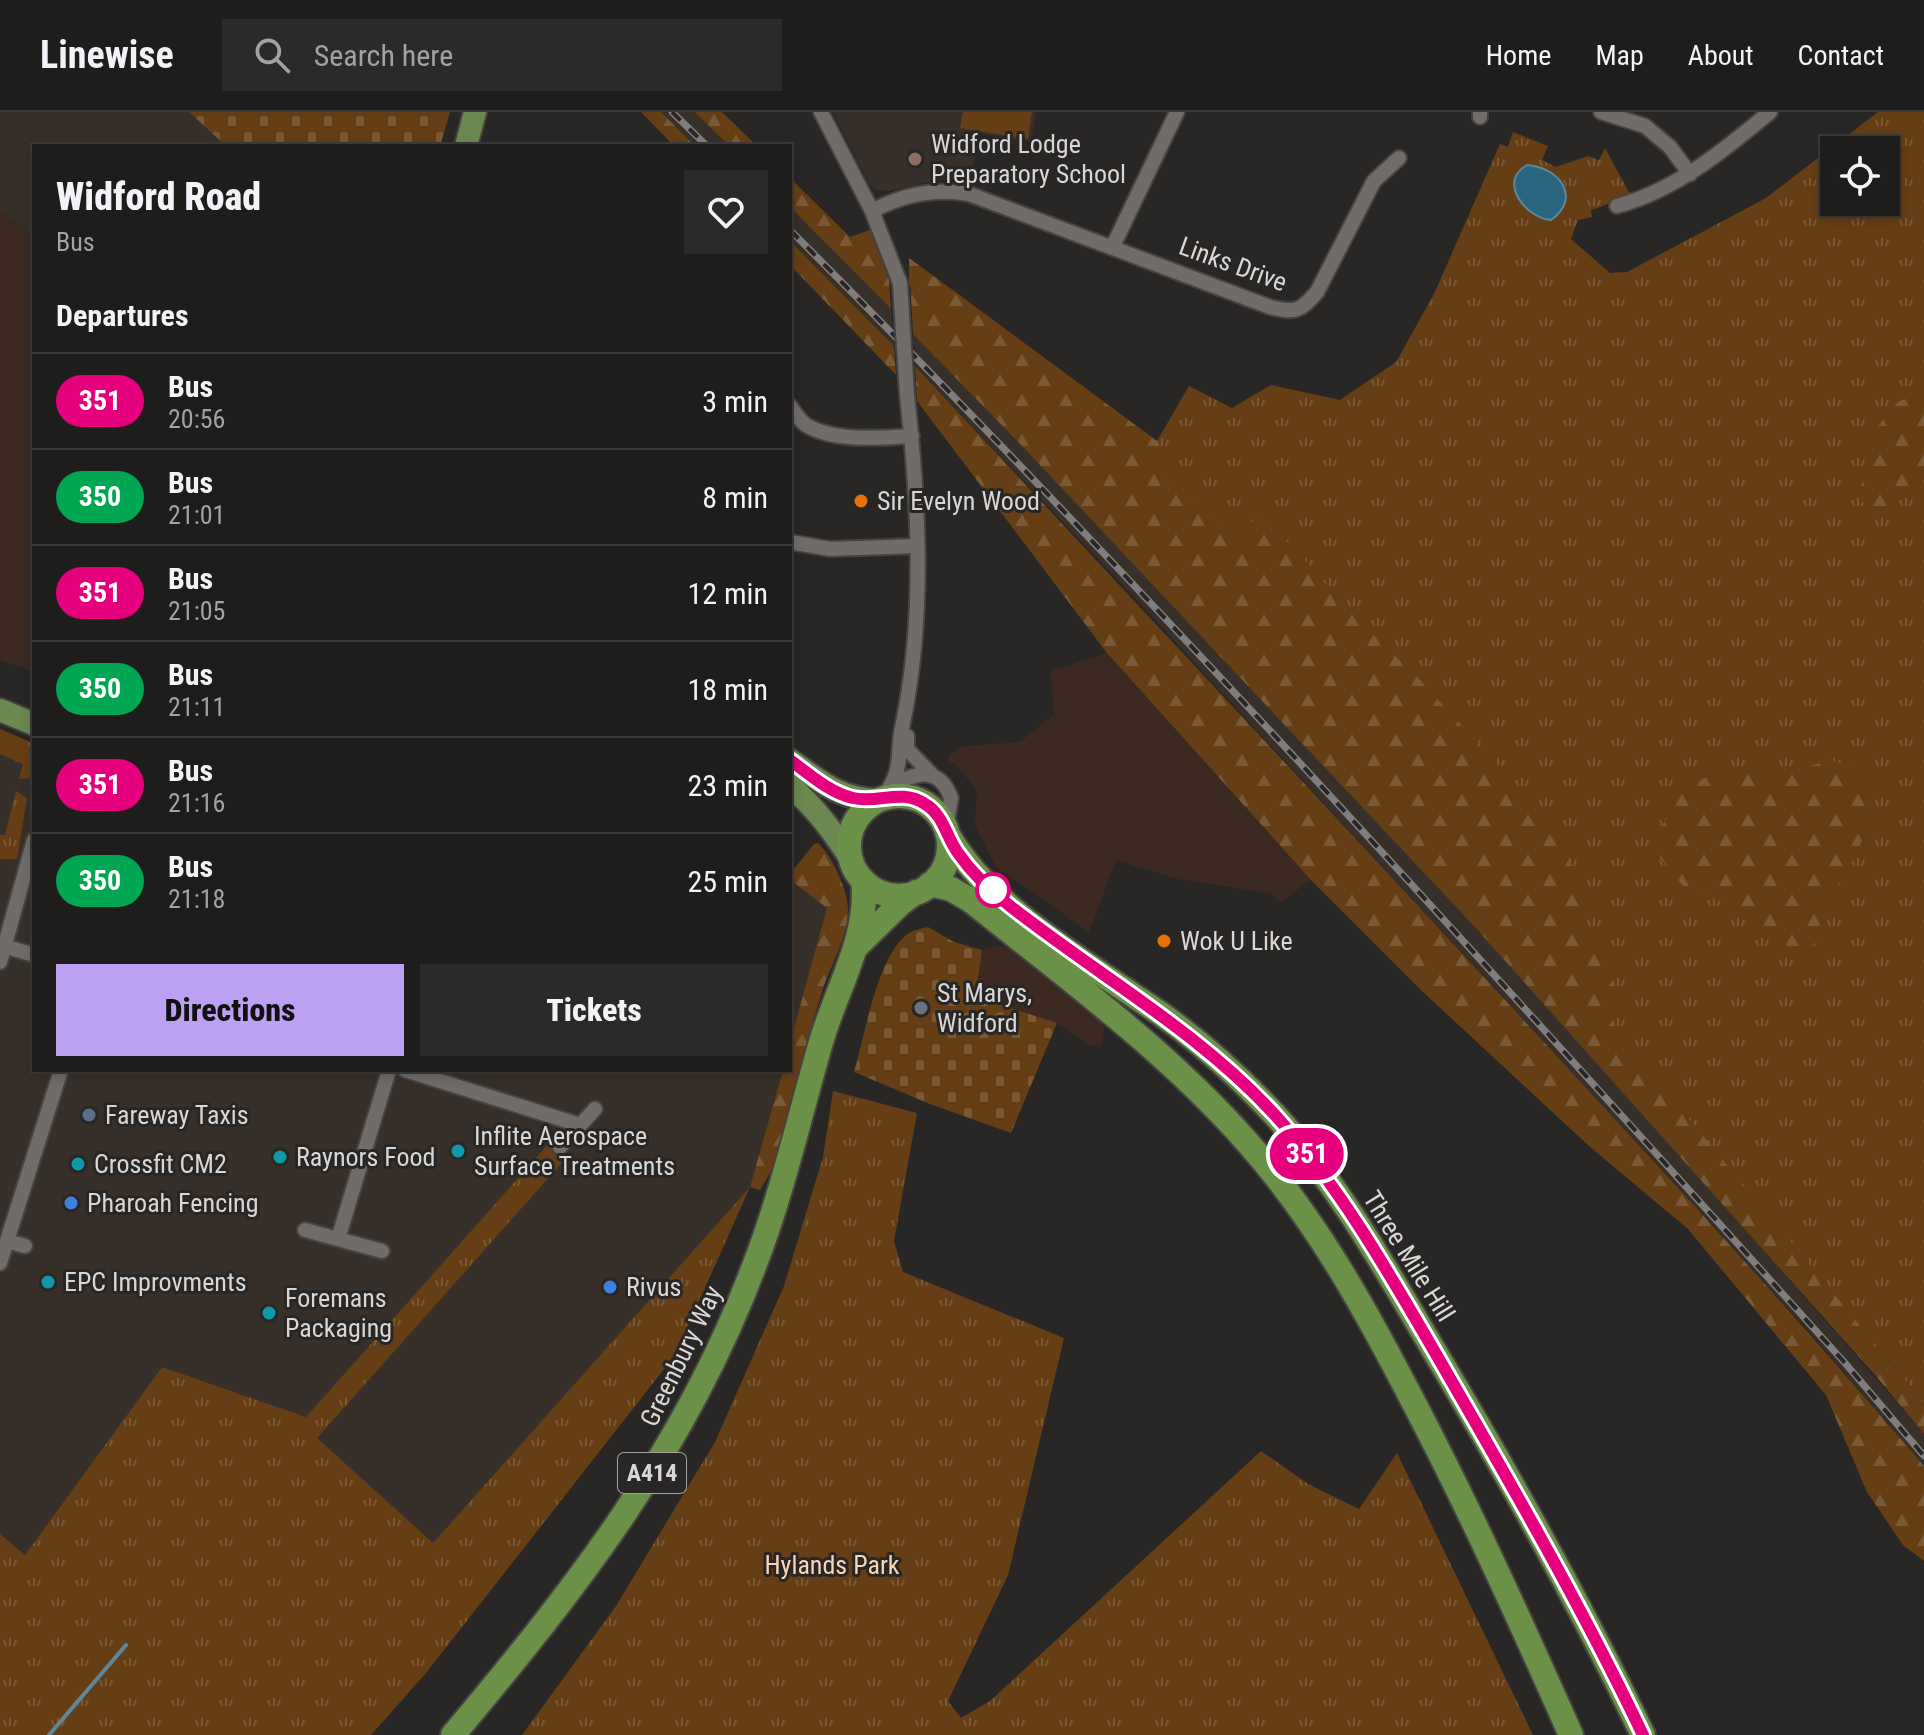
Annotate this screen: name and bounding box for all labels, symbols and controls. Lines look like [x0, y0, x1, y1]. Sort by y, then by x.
search box [222, 19, 782, 91]
text: Linewise [40, 33, 174, 77]
icon: search [250, 33, 294, 77]
text: Search here [314, 38, 453, 73]
text: Home [1486, 39, 1551, 72]
text: Map [1595, 39, 1644, 72]
text: About [1688, 39, 1754, 72]
text: Contact [1798, 39, 1884, 72]
place label: Widford Lodge Preparatory School [931, 129, 1126, 189]
map controls [1820, 136, 1900, 216]
button: locate [1820, 136, 1900, 216]
marker: Widford Lodge Preparatory School [906, 150, 924, 168]
button: heart [684, 170, 768, 254]
text: Widford Road [56, 175, 261, 219]
text: Bus [56, 227, 95, 257]
street label: Links Drive [1175, 231, 1291, 297]
text: Departures [56, 298, 189, 333]
text: Bus [168, 369, 213, 404]
text: 351 [79, 384, 121, 417]
text: 3 min [702, 384, 768, 419]
text: 20:56 [168, 404, 225, 434]
text: Bus [168, 465, 213, 500]
text: 350 [79, 480, 121, 513]
text: 8 min [702, 480, 768, 515]
place label: Sir Evelyn Wood [877, 486, 1040, 516]
marker: Sir Evelyn Wood [852, 492, 870, 510]
text: 21:01 [168, 500, 225, 530]
text: Bus [168, 561, 213, 596]
text: 351 [79, 576, 121, 609]
text: 12 min [687, 576, 768, 611]
text: 21:05 [168, 596, 225, 626]
text: Bus [168, 657, 213, 692]
text: 350 [79, 672, 121, 705]
text: 18 min [687, 672, 768, 707]
text: 21:11 [168, 692, 225, 722]
text: Bus [168, 753, 213, 788]
text: 351 [79, 768, 121, 801]
text: 23 min [687, 768, 768, 803]
text: 21:16 [168, 788, 225, 818]
text: Bus [168, 849, 213, 884]
text: 350 [79, 864, 121, 897]
text: 25 min [687, 864, 768, 899]
unlabelled marker [976, 873, 1010, 907]
text: 21:18 [168, 884, 225, 914]
place label: Wok U Like [1180, 926, 1293, 956]
marker: Wok U Like [1155, 932, 1173, 950]
button: Directions [56, 964, 404, 1056]
button: Tickets [420, 964, 768, 1056]
place label: St Marys, Widford [937, 978, 1032, 1038]
marker: St Marys, Widford [912, 999, 930, 1017]
place label: Fareway Taxis [105, 1100, 249, 1130]
marker: Fareway Taxis [80, 1106, 98, 1124]
place label: Inflite Aerospace Surface Treatments [474, 1121, 675, 1181]
line badge: 351 [1261, 1128, 1353, 1180]
text: 351 [1286, 1137, 1328, 1170]
place label: Raynors Food [296, 1142, 436, 1172]
marker: Inflite Aerospace Surface Treatments [449, 1142, 467, 1160]
marker: Raynors Food [271, 1148, 289, 1166]
place label: Crossfit CM2 [94, 1149, 227, 1179]
marker: Crossfit CM2 [69, 1155, 87, 1173]
street label: Three Mile Hill [1357, 1185, 1461, 1327]
place label: Pharoah Fencing [87, 1188, 259, 1218]
marker: Pharoah Fencing [62, 1194, 80, 1212]
place label: EPC Improvments [64, 1267, 247, 1297]
place label: Rivus [626, 1272, 681, 1302]
marker: EPC Improvments [39, 1273, 57, 1291]
marker: Rivus [601, 1278, 619, 1296]
street label: Greenbury Way [634, 1281, 728, 1431]
place label: Foremans Packaging [285, 1283, 392, 1343]
marker: Foremans Packaging [260, 1304, 278, 1322]
road number: A414 [618, 1453, 686, 1493]
park label: Hylands Park [764, 1550, 900, 1580]

